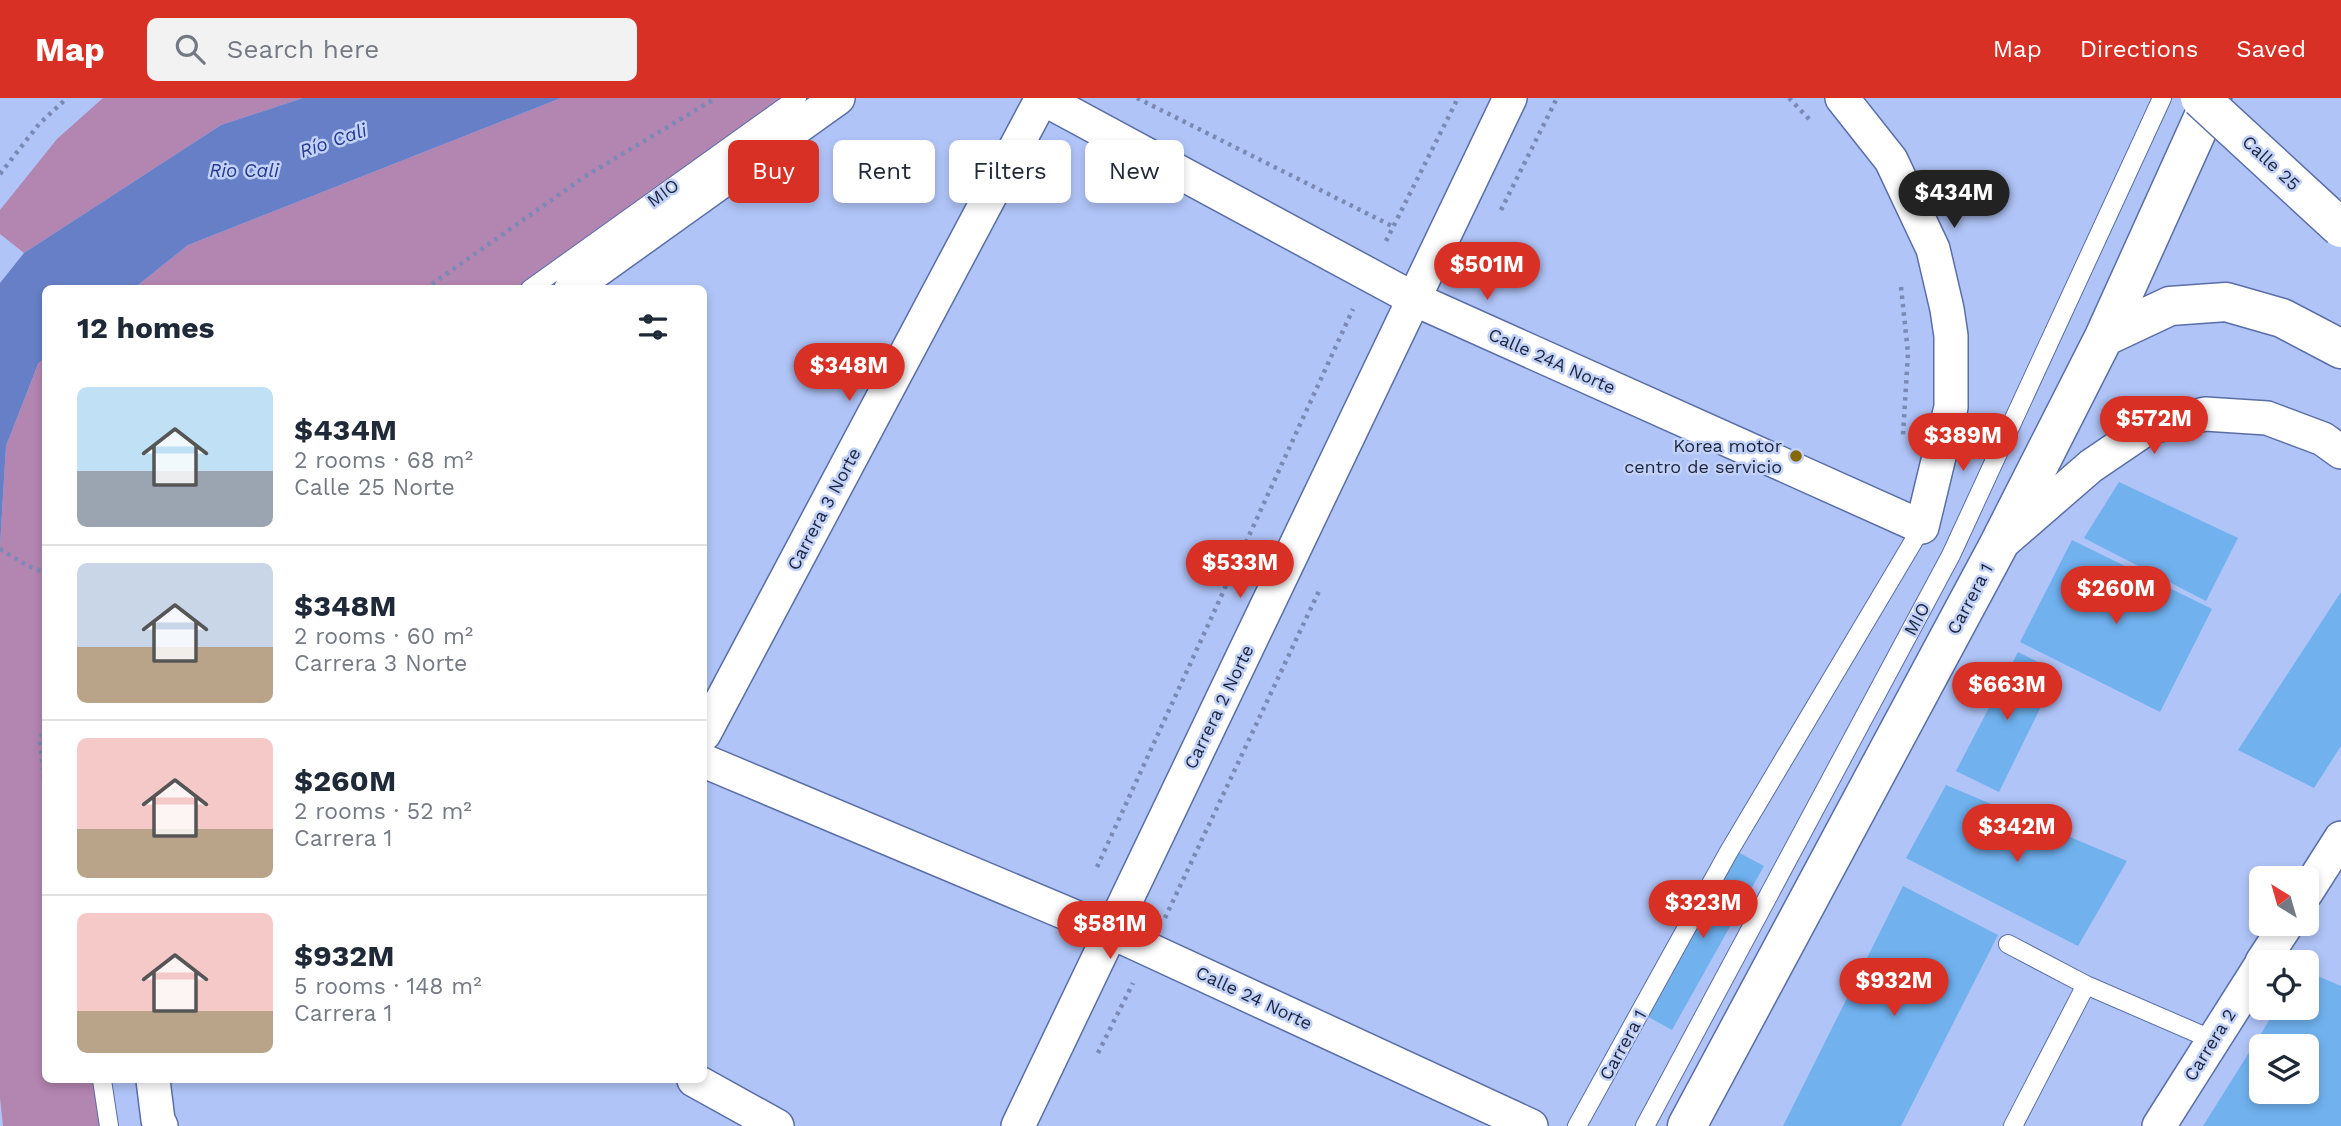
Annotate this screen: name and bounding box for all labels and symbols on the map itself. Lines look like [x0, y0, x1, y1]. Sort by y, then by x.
water label: Río Cali [296, 118, 371, 163]
street label: Calle 25 [2238, 131, 2304, 195]
water label: Rio Cali [209, 159, 280, 182]
pin: $434M [1905, 170, 2003, 230]
street label: MIO [643, 174, 683, 211]
pin: $501M [1438, 242, 1536, 302]
street label: Calle 24A Norte [1485, 323, 1619, 398]
pin: $348M [800, 344, 898, 403]
pin: $572M [2105, 396, 2203, 456]
pin: $389M [1914, 414, 2012, 473]
place label: Korea motor centro de servicio [1624, 435, 1782, 477]
street label: Carrera 3 Norte [782, 444, 865, 574]
marker: Korea motor centro de servicio [1788, 448, 1804, 464]
pin: $533M [1191, 540, 1289, 600]
street label: Carrera 1 [1942, 560, 1997, 638]
pin: $260M [2067, 566, 2165, 626]
street label: MIO [1899, 599, 1934, 639]
street label: Carrera 2 Norte [1179, 641, 1258, 772]
pin: $663M [1958, 662, 2056, 722]
pin: $342M [1968, 804, 2066, 864]
north arrow [2249, 866, 2319, 936]
pin: $323M [1654, 880, 1752, 940]
pin: $581M [1061, 902, 1159, 961]
pin: $932M [1845, 958, 1943, 1018]
street label: Calle 24 Norte [1193, 961, 1316, 1034]
street label: Carrera 2 [2179, 1005, 2240, 1085]
street label: Carrera 1 [1595, 1006, 1650, 1084]

